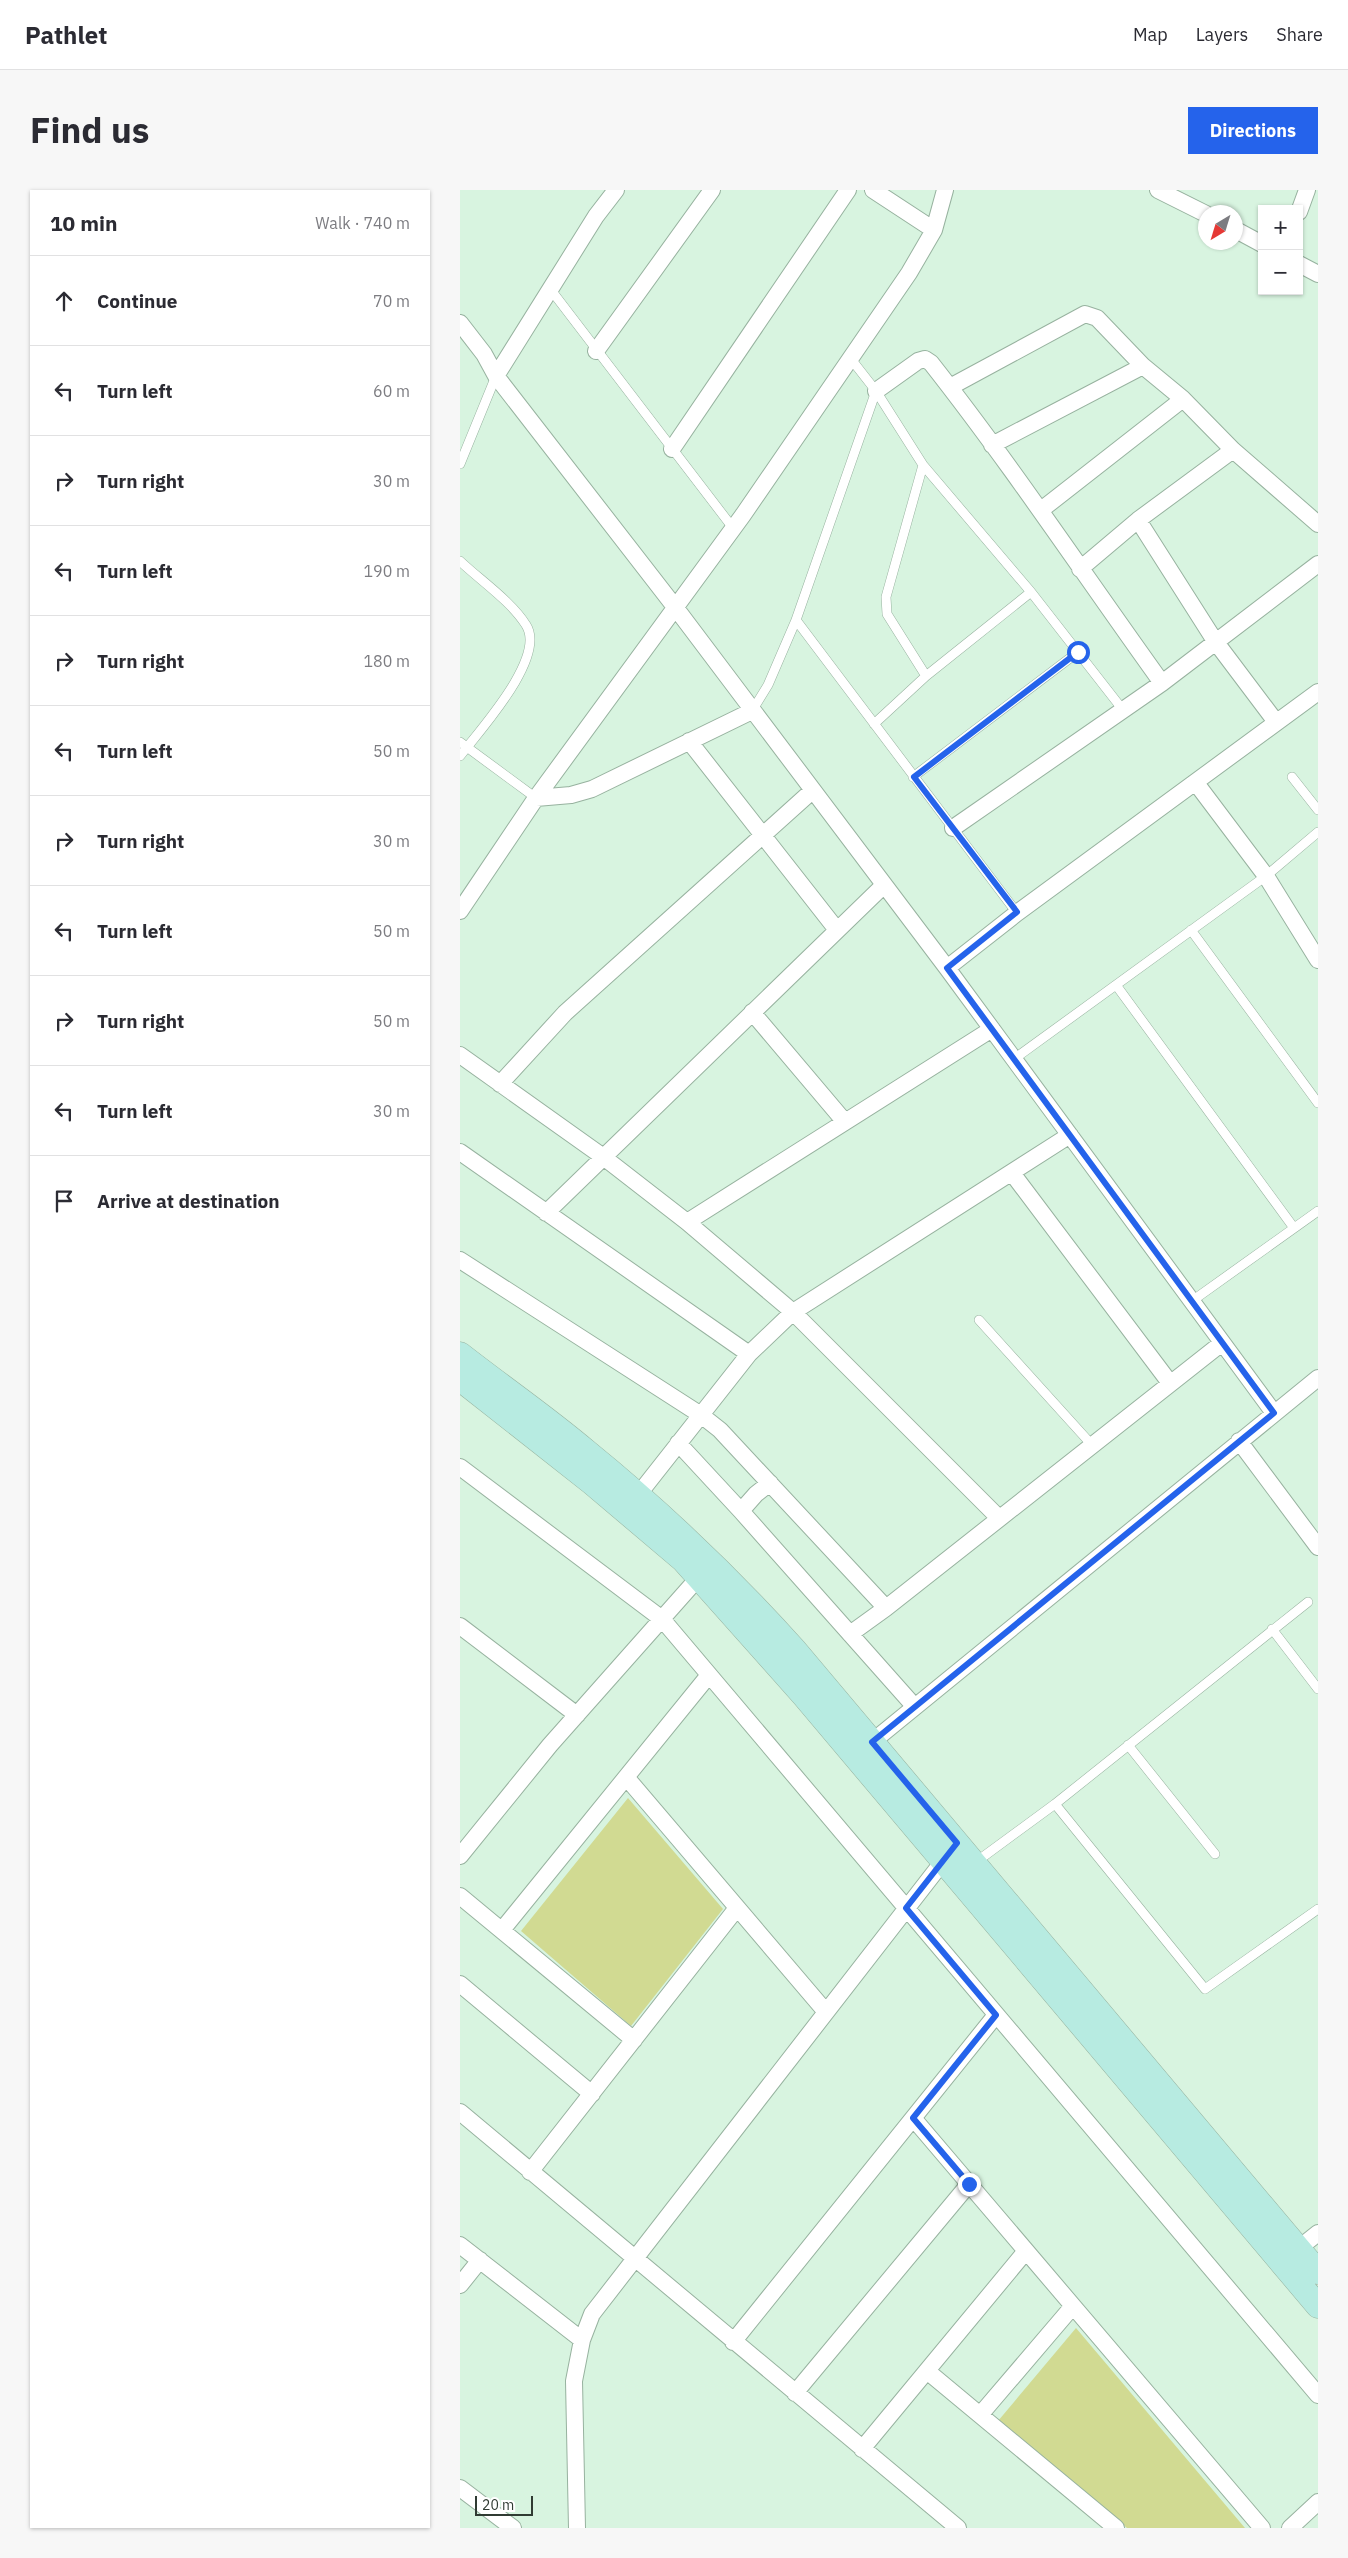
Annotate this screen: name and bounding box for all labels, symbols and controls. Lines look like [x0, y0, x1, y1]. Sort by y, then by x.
text: Pathlet [25, 19, 107, 51]
text: Map [1133, 23, 1168, 46]
text: Layers [1196, 23, 1248, 46]
text: Share [1276, 23, 1323, 46]
text: Find us [30, 107, 149, 153]
button: Directions [1188, 107, 1318, 154]
north arrow [1198, 205, 1243, 250]
map controls [1258, 205, 1303, 295]
button: + [1258, 205, 1303, 250]
text: 10 min [50, 209, 117, 237]
text: Walk · 740 m [315, 213, 410, 233]
button: − [1258, 250, 1303, 295]
icon: ahead [50, 287, 78, 315]
text: Continue [97, 289, 177, 313]
text: 70 m [373, 291, 410, 311]
icon: left [50, 377, 78, 405]
text: Turn left [97, 379, 173, 403]
text: 60 m [373, 381, 410, 401]
icon: right [50, 467, 78, 495]
text: Turn right [97, 469, 184, 493]
text: 30 m [373, 471, 410, 491]
icon: left [50, 557, 78, 585]
text: Turn left [97, 559, 173, 583]
text: 190 m [363, 561, 410, 581]
route start [1067, 641, 1090, 664]
icon: right [50, 647, 78, 675]
text: Turn right [97, 649, 184, 673]
text: 180 m [363, 651, 410, 671]
icon: left [50, 737, 78, 765]
text: Turn left [97, 739, 173, 763]
text: 50 m [373, 741, 410, 761]
icon: right [50, 827, 78, 855]
text: Turn right [97, 829, 184, 853]
text: 30 m [373, 831, 410, 851]
icon: left [50, 917, 78, 945]
text: Turn left [97, 919, 173, 943]
text: 50 m [373, 921, 410, 941]
icon: right [50, 1007, 78, 1035]
text: Turn right [97, 1009, 184, 1033]
text: 50 m [373, 1011, 410, 1031]
icon: left [50, 1097, 78, 1125]
text: Turn left [97, 1099, 173, 1123]
text: 30 m [373, 1101, 410, 1121]
icon: arrive [50, 1187, 78, 1215]
text: Arrive at destination [97, 1189, 280, 1213]
route end [958, 2173, 981, 2196]
scale bar [475, 2493, 532, 2516]
text: 20 m [482, 2496, 514, 2514]

